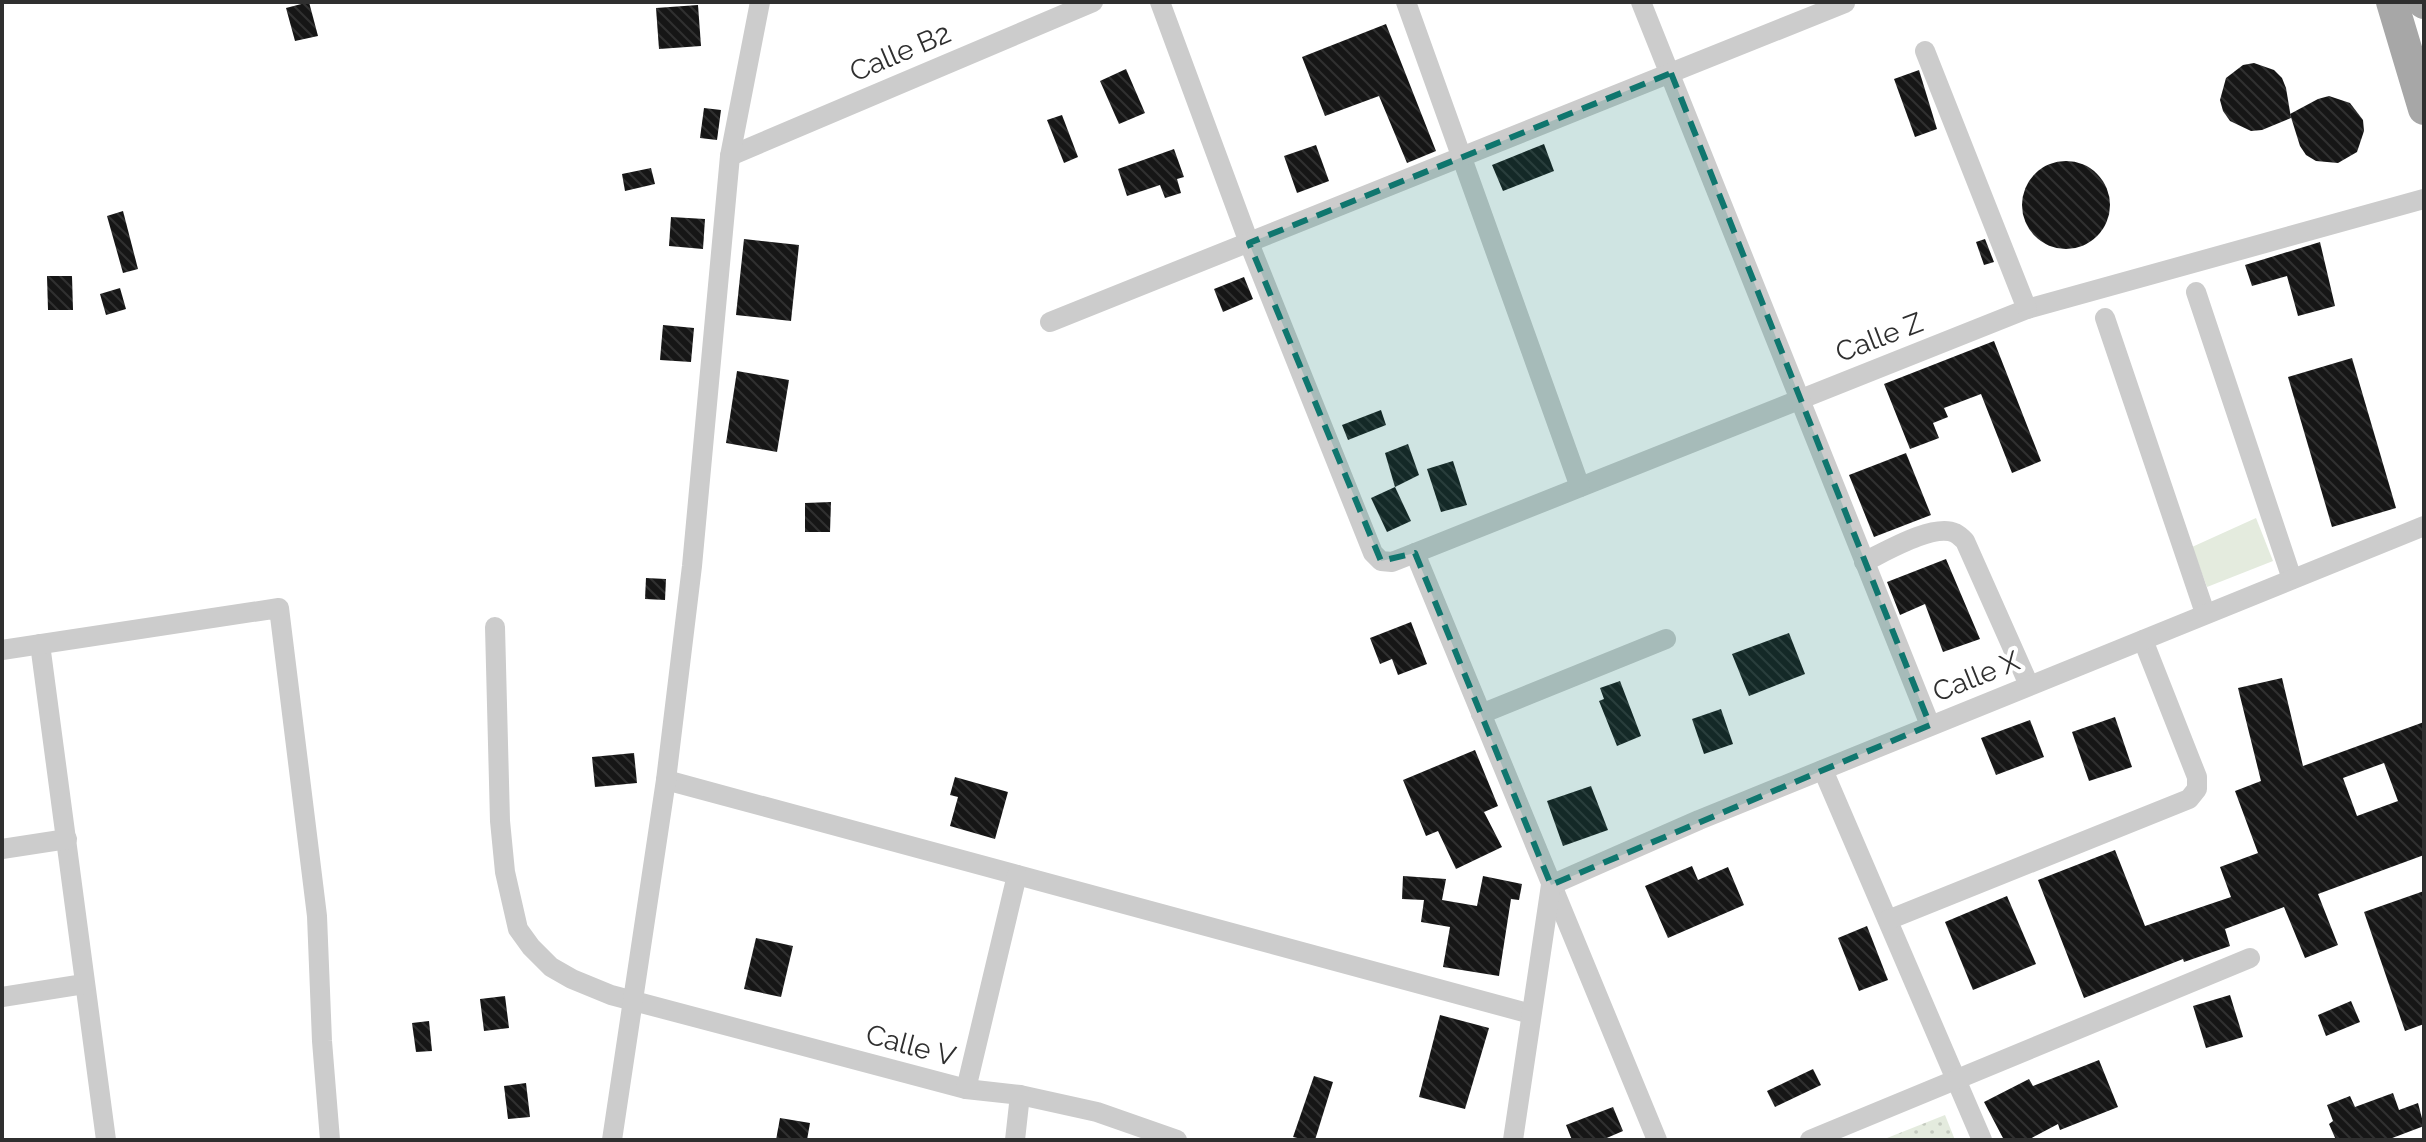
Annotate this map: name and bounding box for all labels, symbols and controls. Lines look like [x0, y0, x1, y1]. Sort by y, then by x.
street label: Calle B2 [845, 16, 956, 88]
street label: Calle Z [1831, 306, 1928, 369]
street label: Calle X [1928, 644, 2025, 709]
street label: Calle V [862, 1018, 959, 1073]

